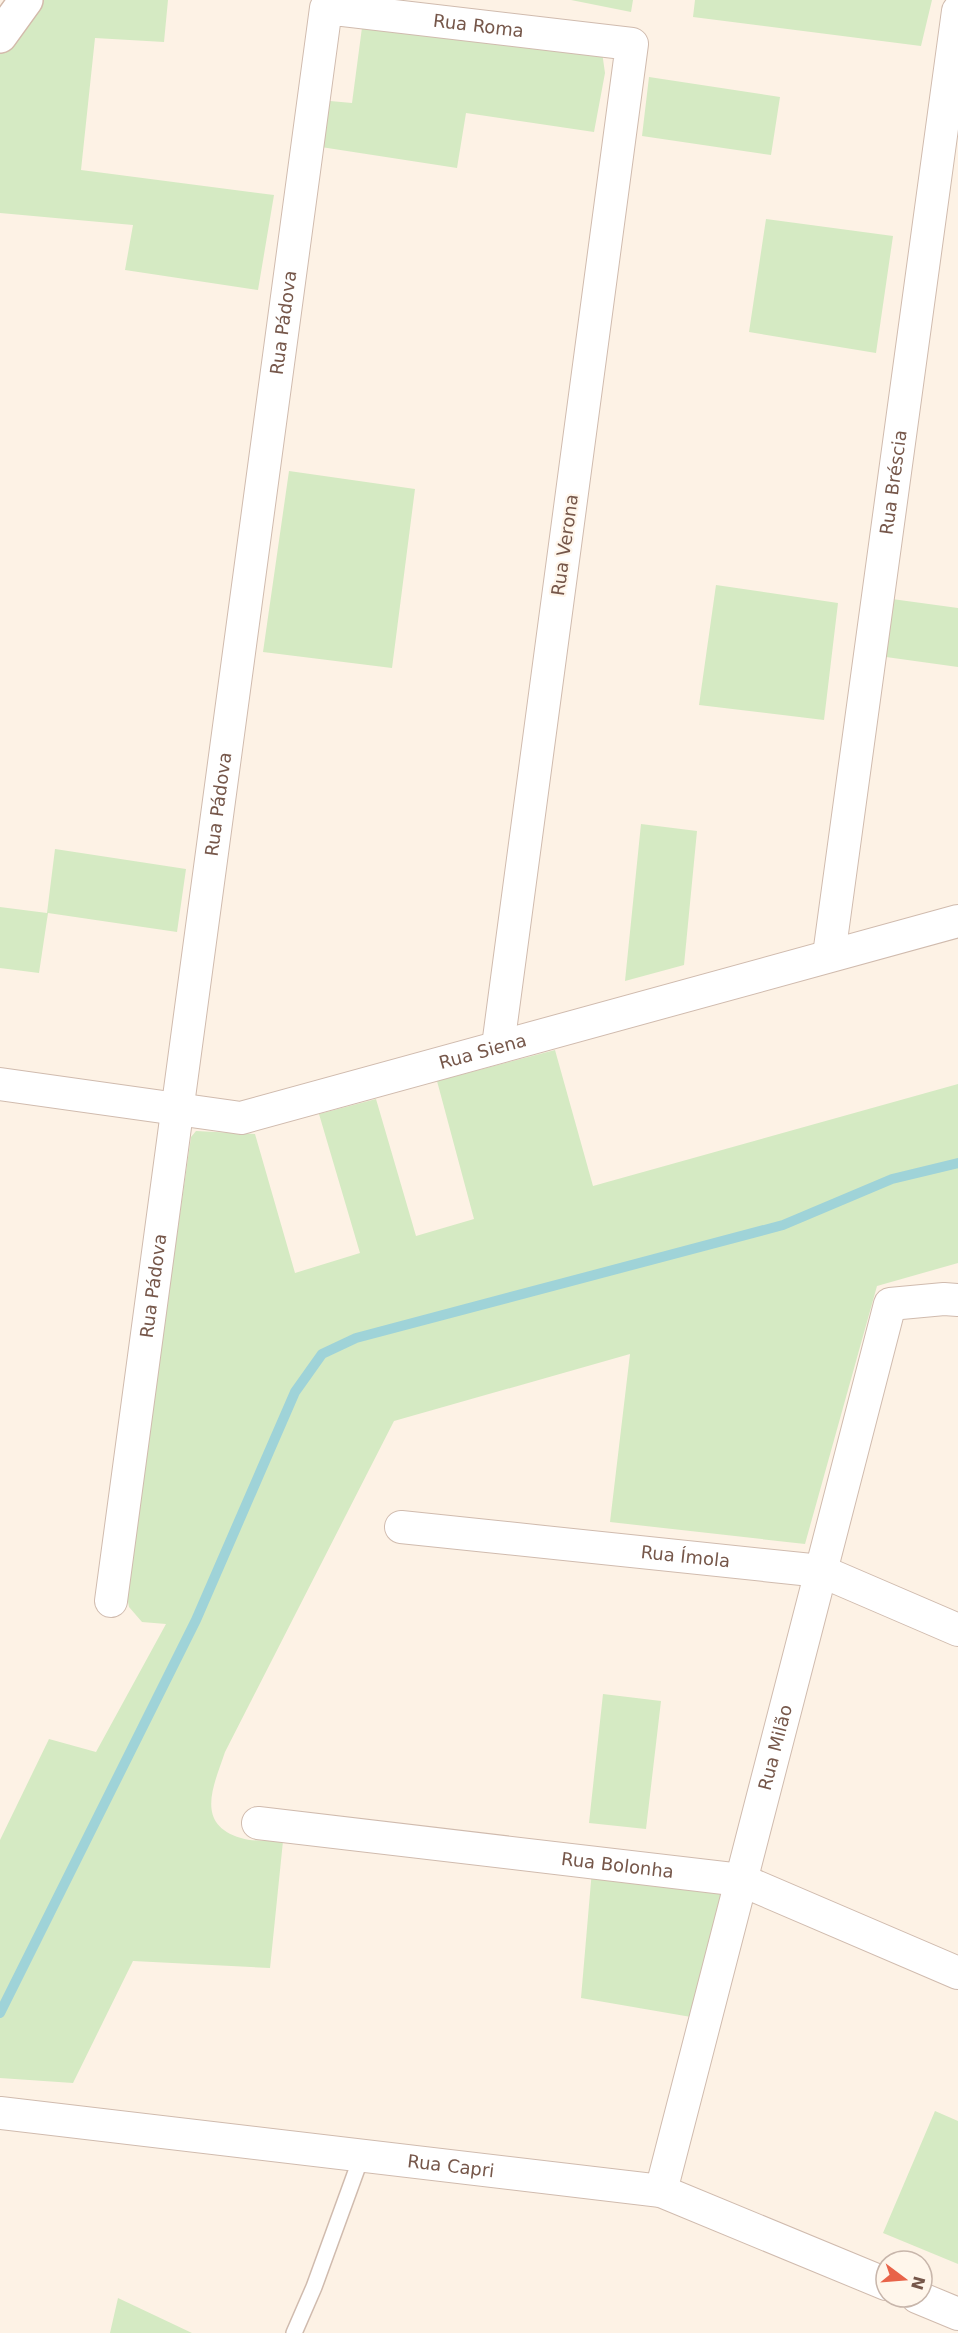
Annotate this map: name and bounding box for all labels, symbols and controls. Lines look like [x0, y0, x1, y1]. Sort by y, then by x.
street label: Rua Roma [432, 10, 525, 41]
street label: Rua Pádova [266, 269, 300, 376]
street label: Rua Bréscia [876, 429, 911, 536]
street label: Rua Verona [547, 493, 582, 597]
street label: Rua Pádova [201, 751, 235, 858]
street label: Rua Siena [436, 1029, 529, 1073]
street label: Rua Pádova [136, 1232, 170, 1339]
street label: Rua Ímola [640, 1541, 731, 1571]
street label: Rua Milão [754, 1702, 796, 1792]
street label: Rua Bolonha [560, 1848, 675, 1882]
street label: Rua Capri [406, 2150, 496, 2181]
north arrow [874, 2249, 934, 2309]
text: N [907, 2274, 929, 2292]

